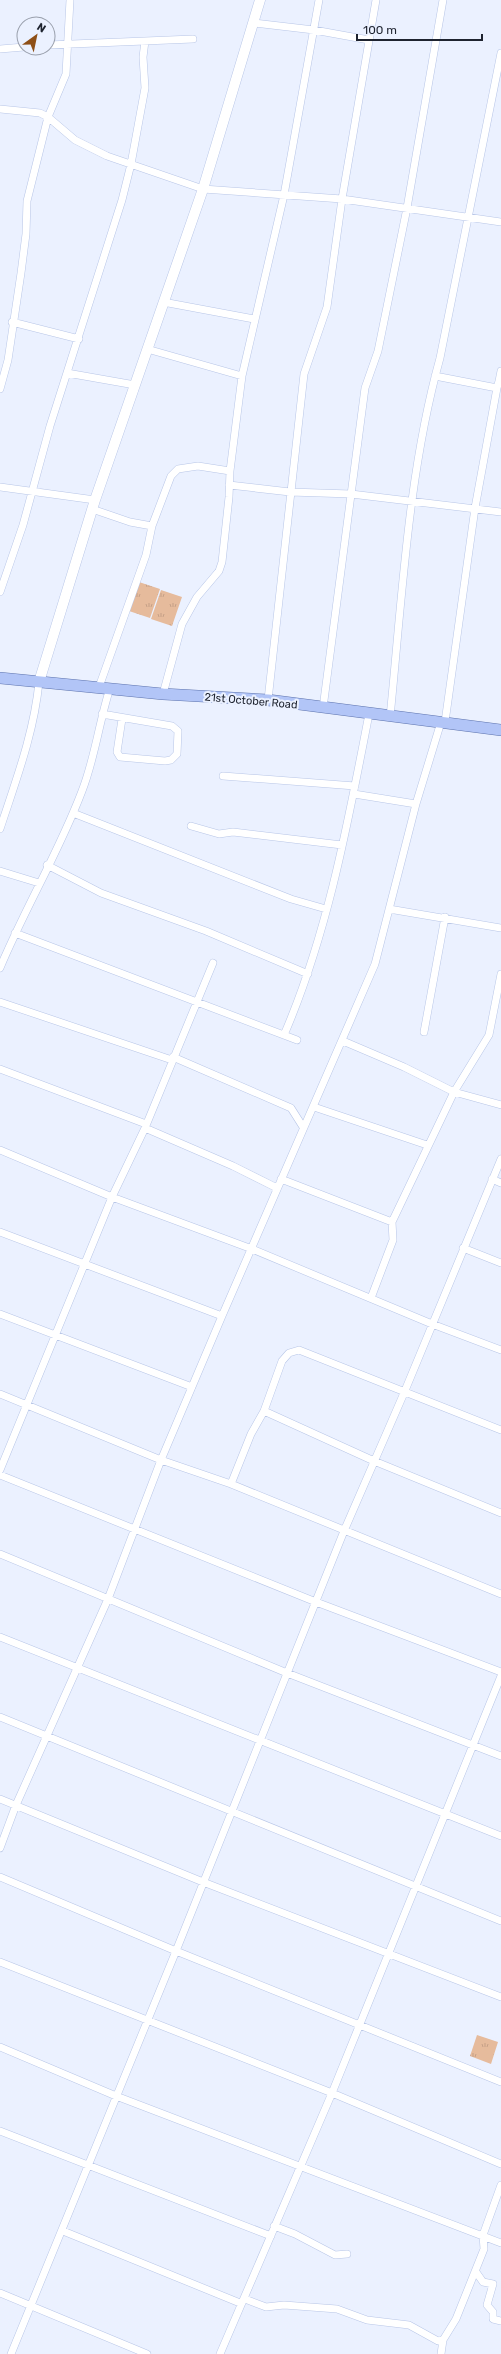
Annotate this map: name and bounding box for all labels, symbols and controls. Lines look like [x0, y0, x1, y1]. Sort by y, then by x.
north arrow [16, 16, 56, 56]
scale bar [357, 16, 482, 42]
text: N [34, 20, 48, 36]
text: 100 m [363, 23, 397, 37]
street label: 21st October Road [204, 690, 298, 712]

